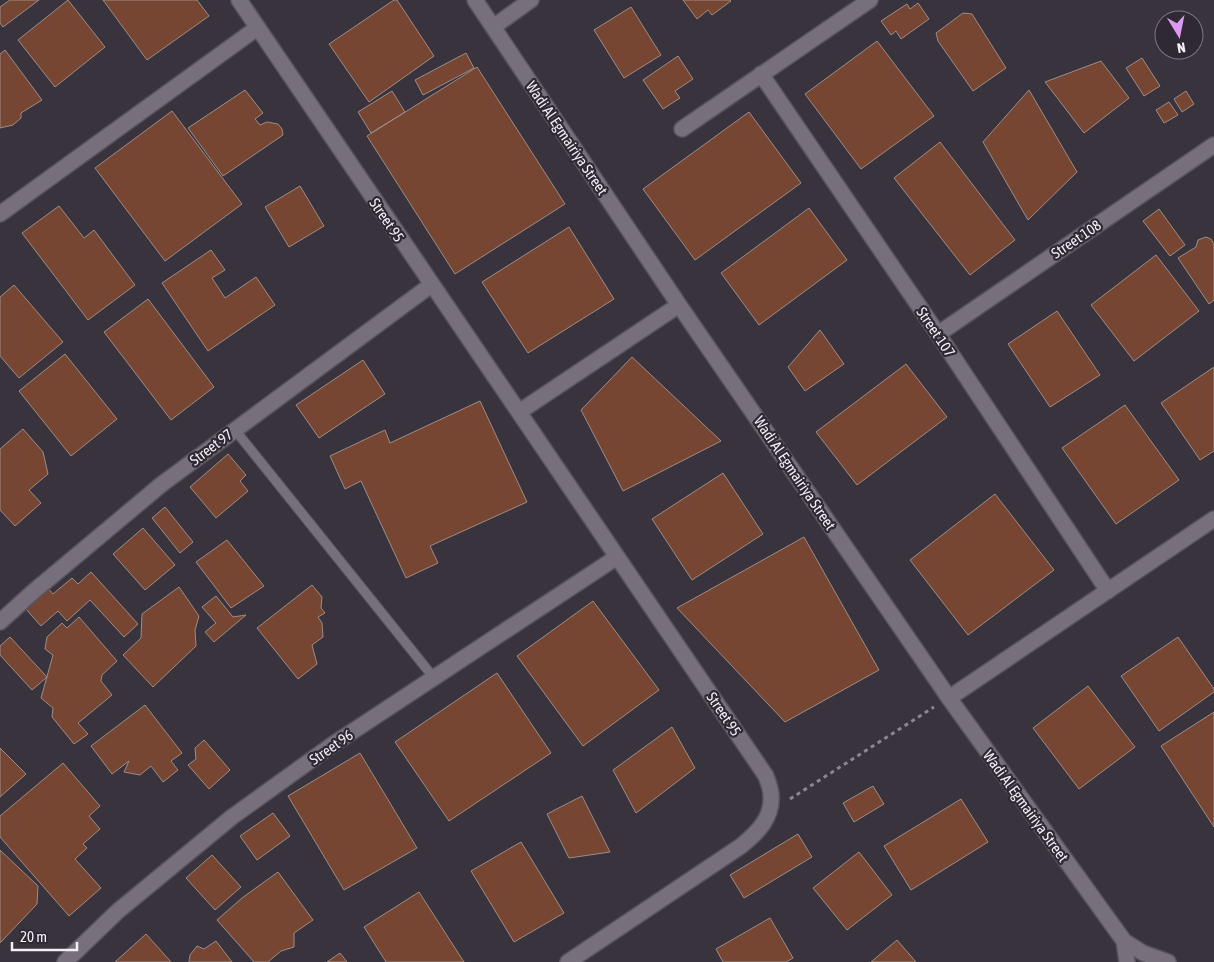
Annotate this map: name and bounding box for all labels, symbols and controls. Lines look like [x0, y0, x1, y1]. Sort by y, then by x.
north arrow [1154, 10, 1204, 60]
text: N [1176, 39, 1187, 56]
street label: Wadi Al Egmairiya Street [523, 78, 611, 198]
street label: Street 95 [366, 195, 408, 245]
street label: Street 108 [1048, 216, 1104, 262]
street label: Street 107 [913, 304, 959, 360]
street label: Wadi Al Egmairiya Street [751, 413, 839, 533]
street label: Street 97 [186, 425, 236, 469]
street label: Street 95 [703, 689, 745, 739]
street label: Street 96 [306, 726, 356, 768]
street label: Wadi Al Egmairiya Street [980, 747, 1072, 865]
scale bar [12, 920, 78, 952]
text: 20 m [20, 928, 47, 945]

